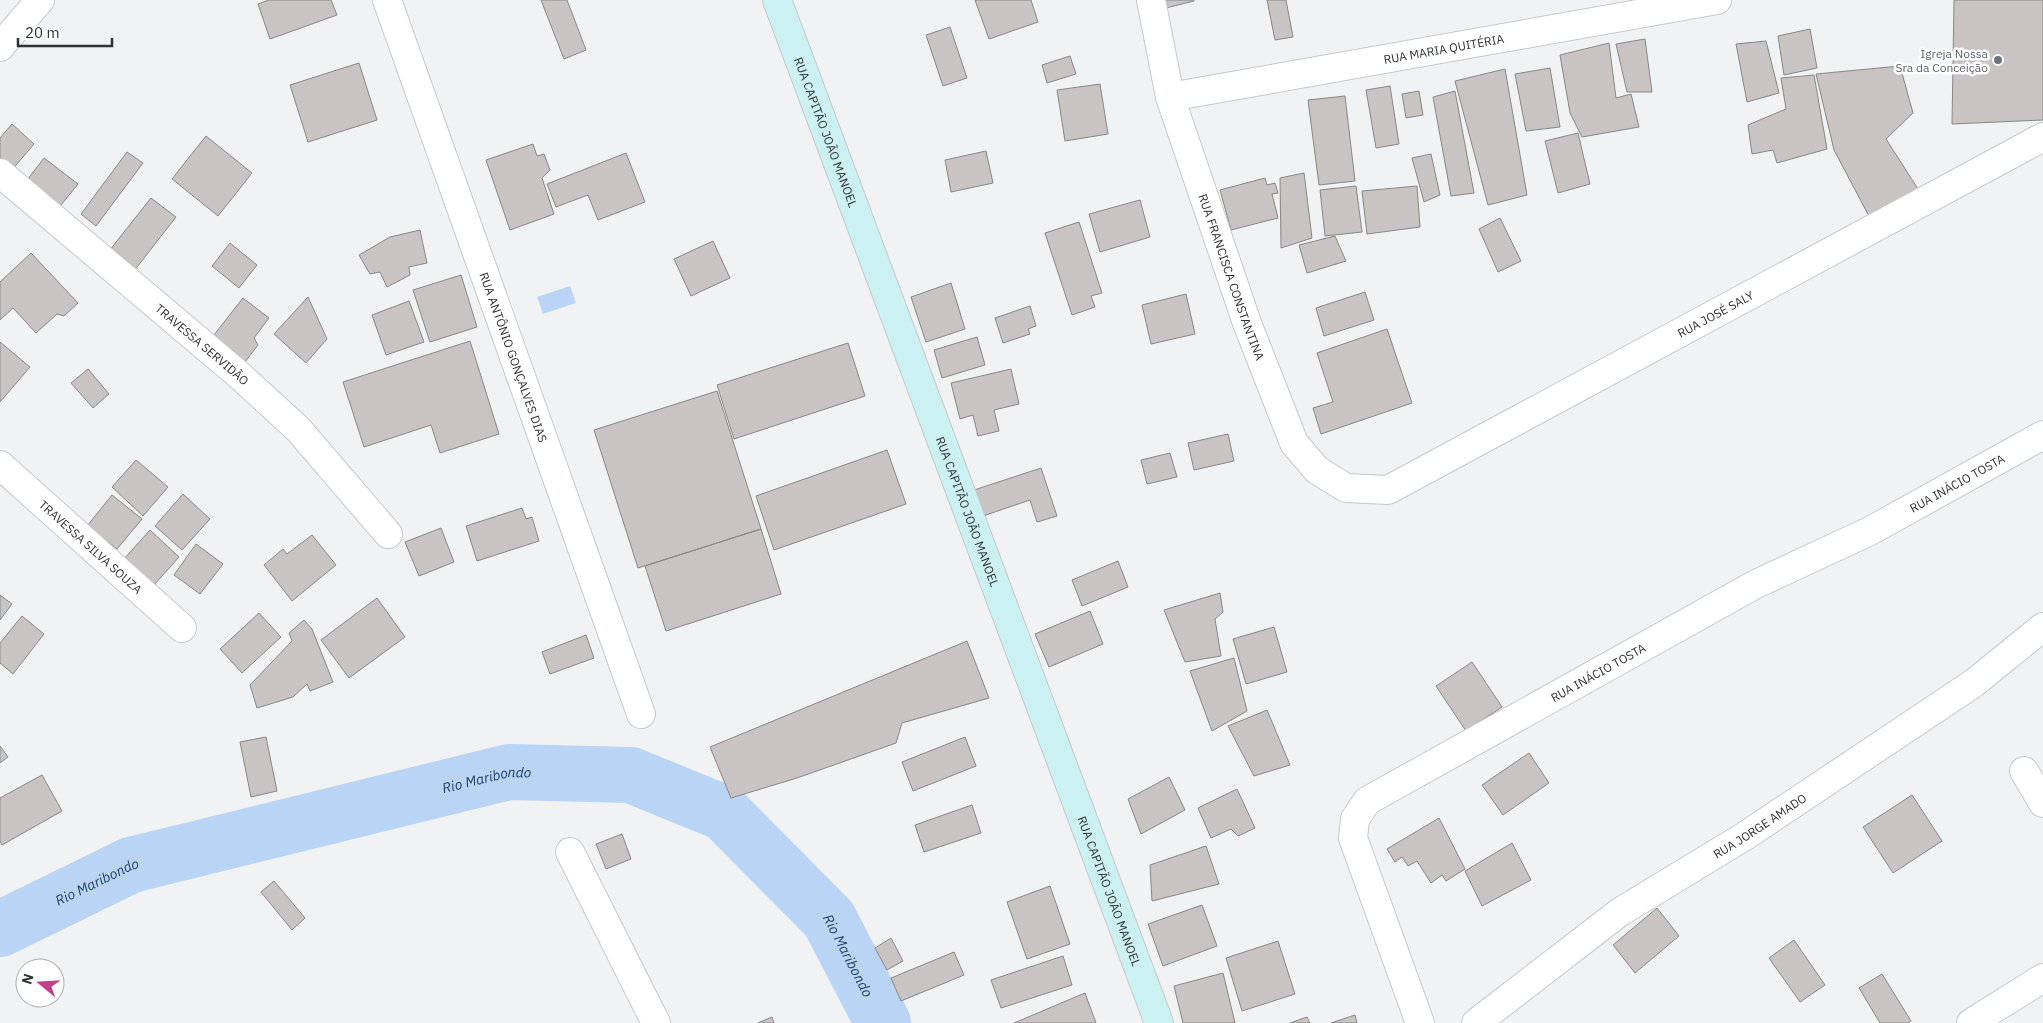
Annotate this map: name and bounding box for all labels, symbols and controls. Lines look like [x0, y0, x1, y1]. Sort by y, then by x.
scale bar [18, 15, 111, 47]
text: 20 m [25, 23, 60, 42]
street label: RUA MARIA QUITÉRIA [1382, 30, 1505, 66]
place label: Igreja Nossa Sra da Conceição [1896, 46, 1989, 75]
marker: Igreja Nossa Sra da Conceição [1992, 54, 2004, 66]
street label: RUA CAPITÃO JOÃO MANOEL [791, 55, 861, 209]
street label: RUA FRANCISCA CONSTANTINA [1196, 192, 1268, 362]
street label: RUA ANTÔNIO GONÇALVES DIAS [477, 270, 551, 444]
street label: RUA JOSÉ SALY [1675, 287, 1756, 340]
street label: TRAVESSA SERVIDÃO [153, 300, 252, 388]
street label: RUA CAPITÃO JOÃO MANOEL [933, 434, 1003, 589]
street label: RUA INÁCIO TOSTA [1907, 450, 2007, 515]
street label: TRAVESSA SILVA SOUZA [36, 496, 146, 597]
street label: RUA INÁCIO TOSTA [1548, 640, 1648, 705]
water label: Rio Maribondo [440, 763, 532, 797]
street label: RUA JORGE AMADO [1710, 790, 1809, 861]
street label: RUA CAPITÃO JOÃO MANOEL [1075, 814, 1145, 968]
water label: Rio Maribondo [52, 854, 141, 910]
water label: Rio Maribondo [819, 911, 877, 1000]
north arrow [15, 958, 65, 1008]
text: N [18, 971, 38, 987]

